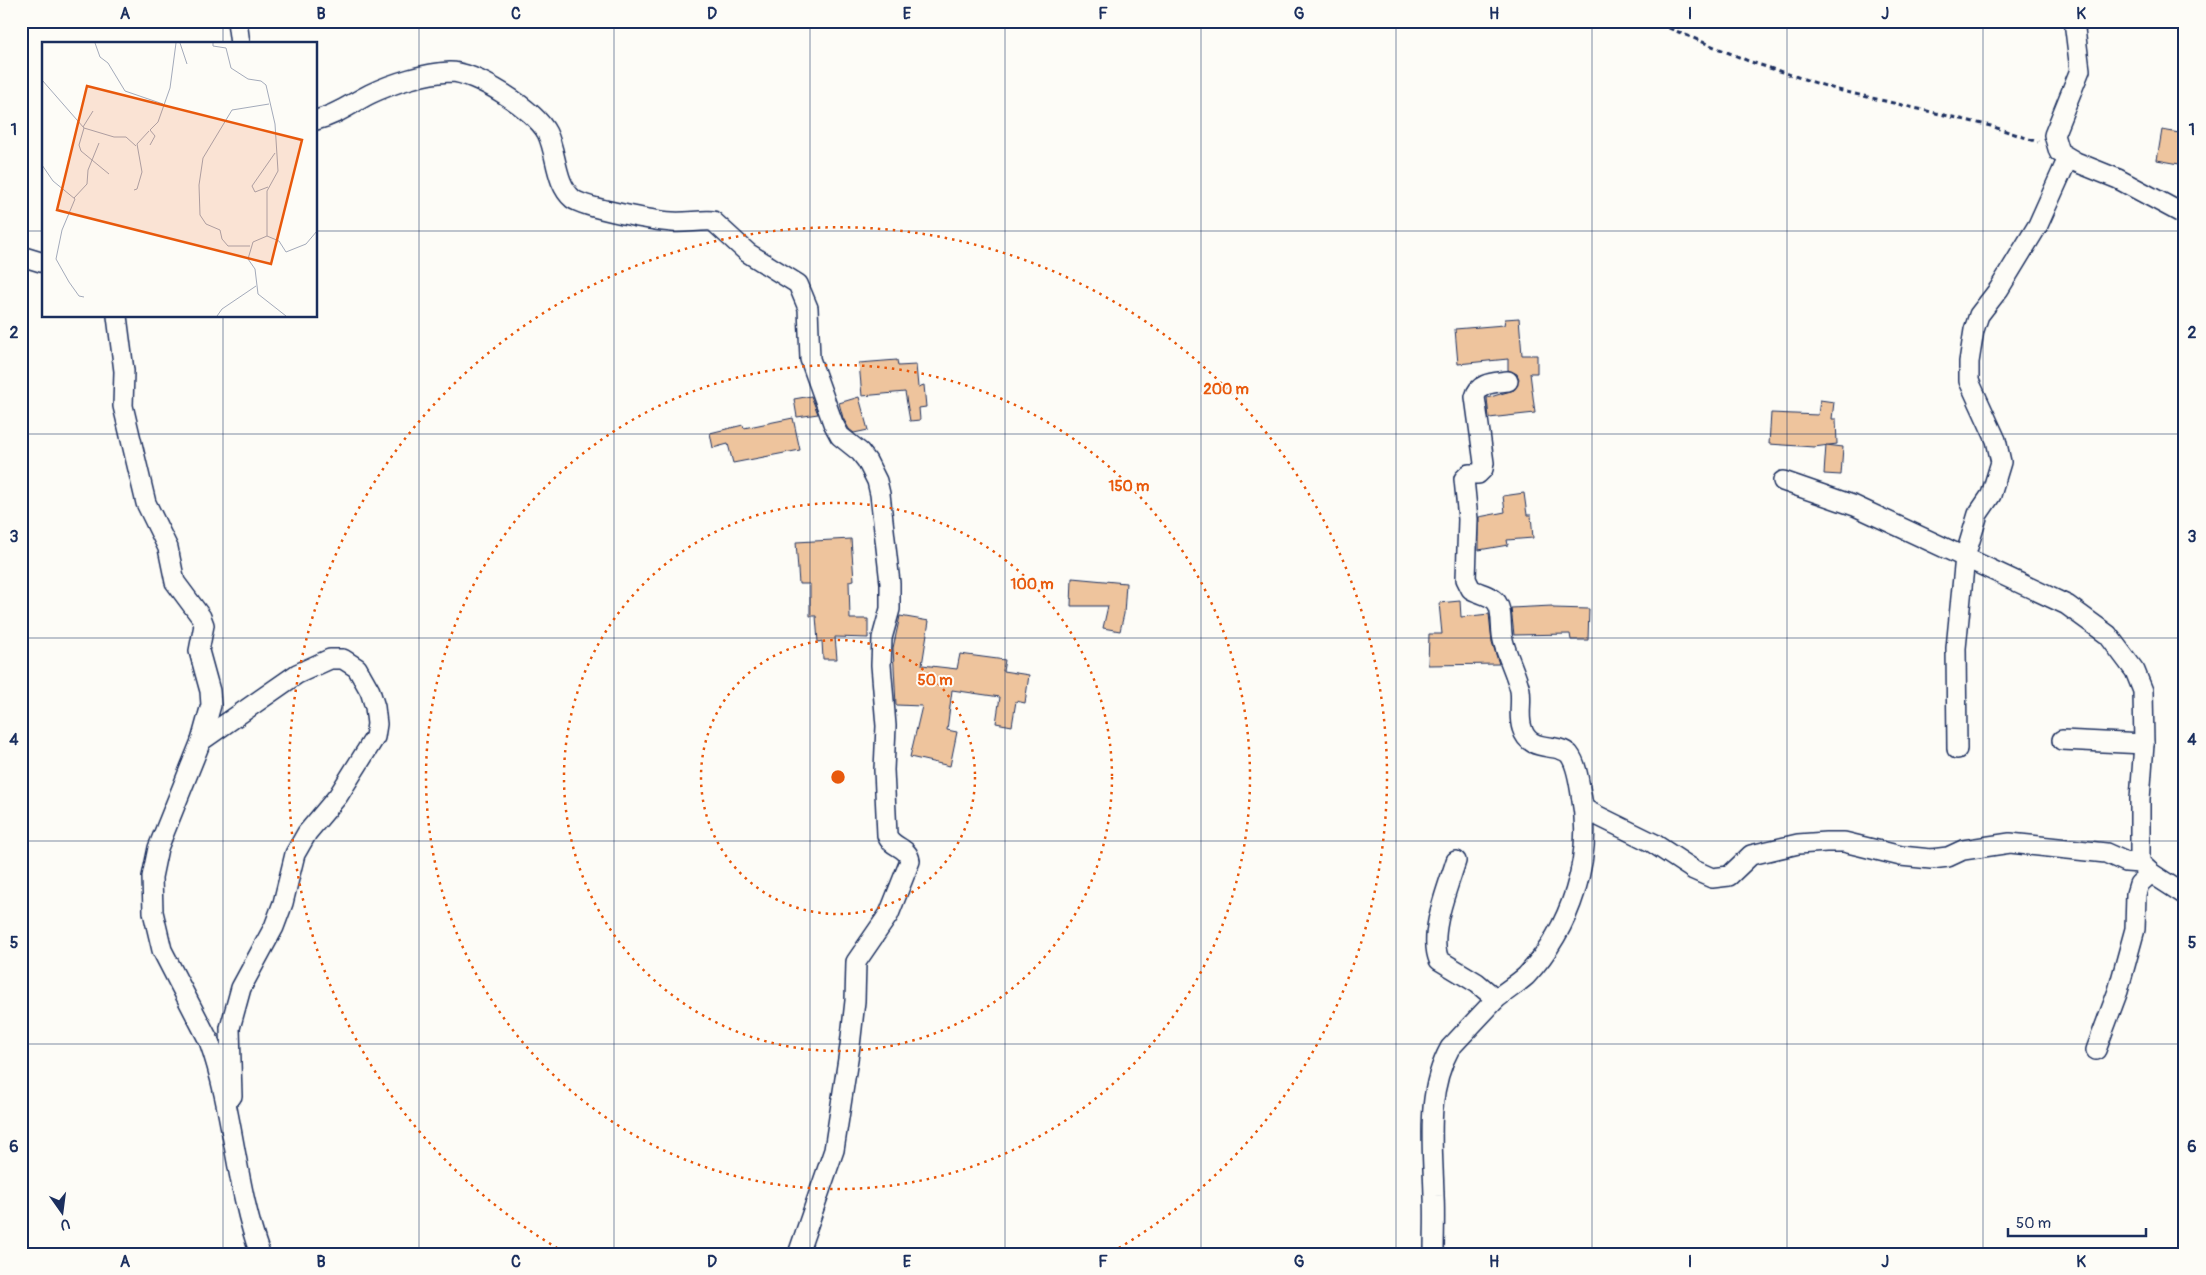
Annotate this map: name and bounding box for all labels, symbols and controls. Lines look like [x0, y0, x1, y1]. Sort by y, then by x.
text: A [120, 4, 131, 24]
text: B [316, 4, 326, 24]
text: C [511, 4, 521, 24]
text: D [707, 4, 717, 24]
text: E [903, 4, 912, 24]
text: F [1098, 4, 1108, 24]
text: G [1294, 4, 1305, 24]
text: H [1489, 4, 1499, 24]
text: I [1688, 4, 1692, 24]
text: J [1881, 4, 1889, 24]
text: K [2076, 4, 2086, 24]
inset map [42, 42, 318, 318]
text: 1 [11, 120, 17, 140]
text: 1 [2189, 120, 2195, 140]
text: 2 [10, 323, 19, 343]
text: 2 [2188, 323, 2197, 343]
text: 200 m [1203, 380, 1249, 399]
text: 150 m [1109, 477, 1149, 496]
text: 3 [10, 527, 19, 547]
text: 3 [2188, 527, 2197, 547]
text: 100 m [1011, 575, 1053, 594]
text: 50 m [918, 671, 952, 690]
text: 4 [9, 730, 19, 750]
text: 4 [2187, 730, 2197, 750]
centre of rings [829, 768, 847, 786]
text: 5 [10, 933, 19, 953]
text: 5 [2188, 933, 2197, 953]
text: 6 [9, 1137, 19, 1157]
text: 6 [2187, 1137, 2197, 1157]
north arrow [38, 1188, 88, 1238]
scale bar [2008, 1205, 2146, 1237]
text: 50 m [2016, 1214, 2051, 1233]
text: U [58, 1215, 72, 1233]
text: A [120, 1252, 131, 1272]
text: B [316, 1252, 326, 1272]
text: C [511, 1252, 521, 1272]
text: D [707, 1252, 717, 1272]
text: E [903, 1252, 912, 1272]
text: F [1098, 1252, 1108, 1272]
text: G [1294, 1252, 1305, 1272]
text: H [1489, 1252, 1499, 1272]
text: I [1688, 1252, 1692, 1272]
text: J [1881, 1252, 1889, 1272]
text: K [2076, 1252, 2086, 1272]

